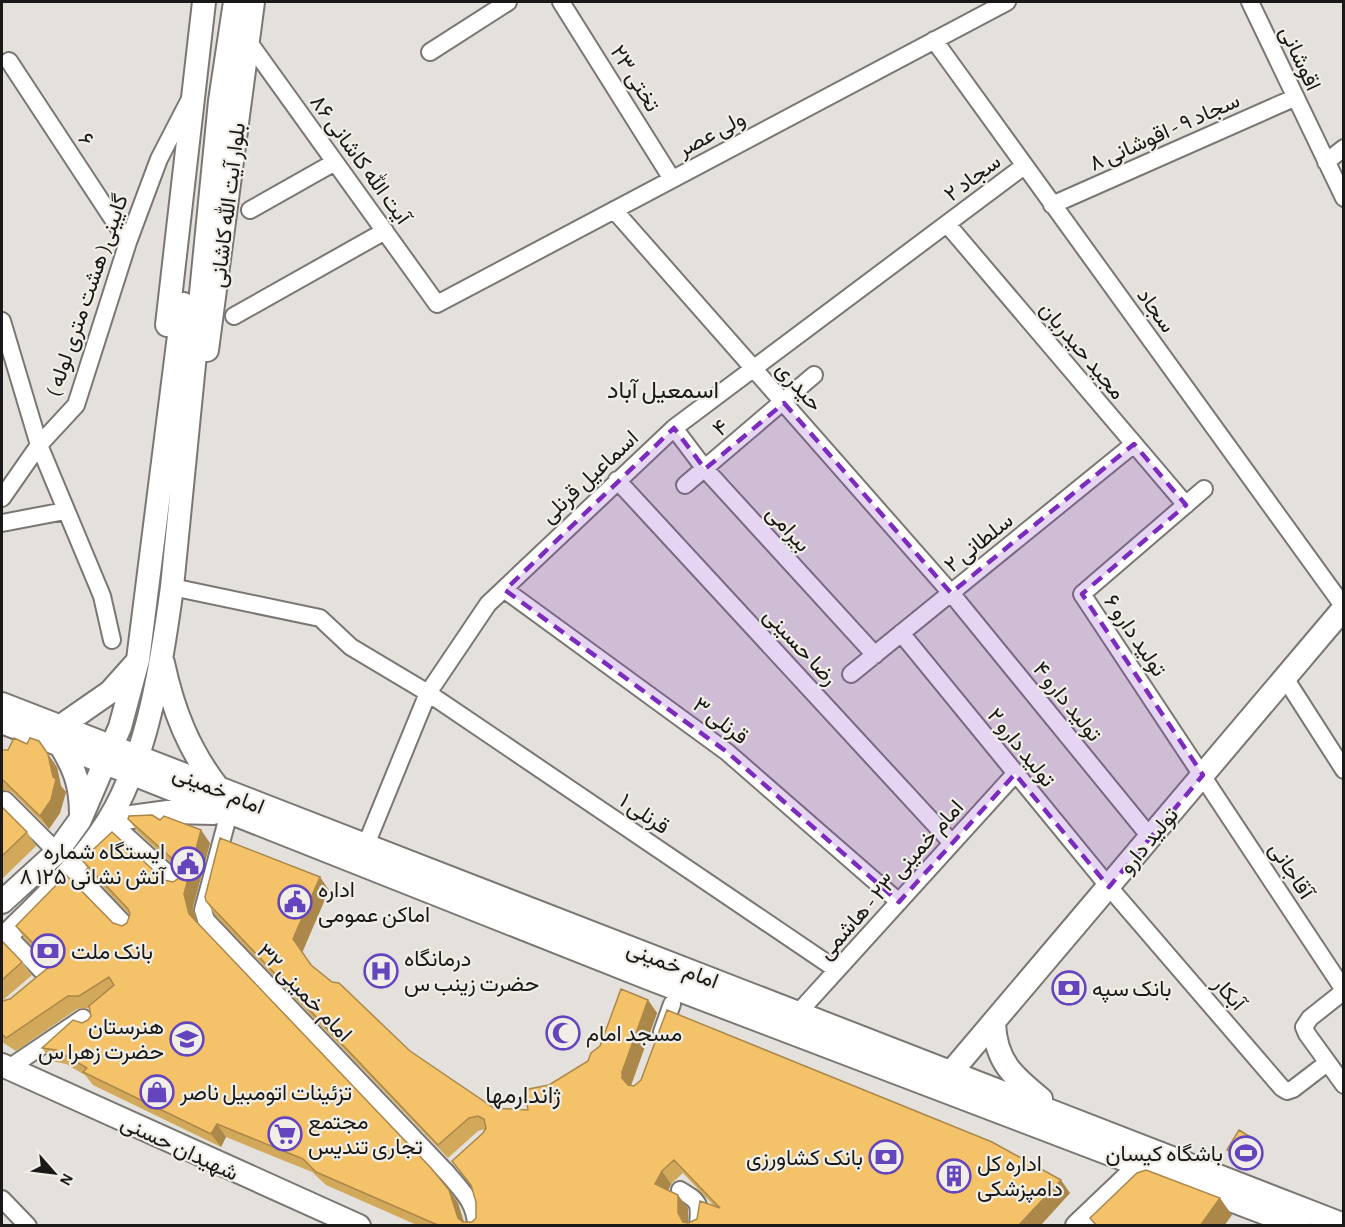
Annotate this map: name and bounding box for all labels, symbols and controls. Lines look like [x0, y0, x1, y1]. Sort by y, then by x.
street label: اقوشانی [1274, 23, 1325, 95]
street label: تختی ۲۳ [605, 42, 664, 117]
street label: آیت الله کاشانی ۸۶ [304, 89, 418, 231]
street label: سجاد ۹ - اقوشانی ۸ [1086, 89, 1244, 177]
street label: ولی عصر [673, 107, 750, 163]
street label: بلوار آیت الله کاشانی [204, 121, 251, 289]
street label: ۶ [74, 129, 98, 150]
street label: سجاد ۲ [941, 150, 1005, 207]
street label: گایینی( هشت متری لوله ) [42, 191, 134, 400]
street label: سجاد [1132, 284, 1179, 337]
street label: مجید حیدریان [1034, 298, 1129, 405]
street label: حیدری [771, 358, 826, 417]
district label: اسمعیل آباد [607, 378, 719, 404]
street label: ۴ [709, 415, 733, 440]
street label: اسماعیل قرنلی [537, 426, 644, 529]
street label: بیرامی [761, 501, 814, 557]
street label: ۲ سلطانی [940, 509, 1018, 578]
street label: تولید دارو ۶ [1098, 591, 1170, 682]
street label: رضا حسینی [758, 604, 841, 691]
street label: تولید دارو ۴ [1027, 658, 1106, 747]
street label: قرنلی ۳ [688, 693, 752, 750]
street label: تولید دارو ۲ [982, 704, 1059, 793]
street label: امام خمینی [169, 762, 267, 821]
street label: قرنلی ۱ [615, 789, 673, 840]
street label: امام خمینی ۲۳ - هاشمی [814, 796, 970, 965]
street label: تولید دارو [1115, 803, 1184, 879]
street label: آقاجانی [1263, 838, 1319, 906]
place label: ایستگاه شماره ۸ آتش نشانی ۱۲۵ [19, 841, 167, 890]
public building icon: ایستگاه شماره ۸ آتش نشانی ۱۲۵ [170, 846, 206, 882]
place label: اداره اماکن عمومی [318, 879, 430, 928]
public building icon: اداره اماکن عمومی [277, 884, 313, 920]
bank icon: بانک ملت [30, 933, 66, 969]
street label: امام خمینی [623, 937, 722, 995]
street label: امام خمینی ۳۲ [250, 940, 356, 1048]
place label: بانک ملت [71, 941, 153, 964]
place label: درمانگاه حضرت زینب س [404, 948, 539, 997]
hospital icon: درمانگاه حضرت زینب س [363, 953, 399, 989]
bank icon: بانک سپه [1051, 970, 1087, 1006]
street label: آبکار [1207, 972, 1251, 1017]
place label: بانک سپه [1092, 978, 1172, 1003]
mosque icon: مسجد امام [545, 1015, 581, 1051]
place label: هنرستان حضرت زهرا س [38, 1016, 164, 1065]
school or university icon: هنرستان حضرت زهرا س [169, 1021, 205, 1057]
place label: مسجد امام [586, 1023, 682, 1048]
shop icon: تزئینات اتومبیل ناصر [139, 1074, 175, 1110]
place label: تزئینات اتومبیل ناصر [179, 1082, 352, 1106]
district label: ژاندارمها [485, 1084, 561, 1110]
street label: شهیدان حسنی [117, 1111, 242, 1186]
place label: مجتمع تجاری تندیس [308, 1111, 423, 1160]
supermarket icon: مجتمع تجاری تندیس [267, 1116, 303, 1152]
sports icon: باشگاه کیسان [1228, 1135, 1264, 1171]
bank icon: بانک کشاورزی [868, 1139, 904, 1175]
north arrow [24, 1143, 84, 1203]
place label: باشگاه کیسان [1106, 1143, 1223, 1166]
place label: بانک کشاورزی [746, 1147, 863, 1171]
place label: اداره کل دامپزشکی [977, 1153, 1063, 1203]
building icon: اداره کل دامپزشکی [936, 1158, 972, 1194]
text: N [57, 1171, 76, 1188]

